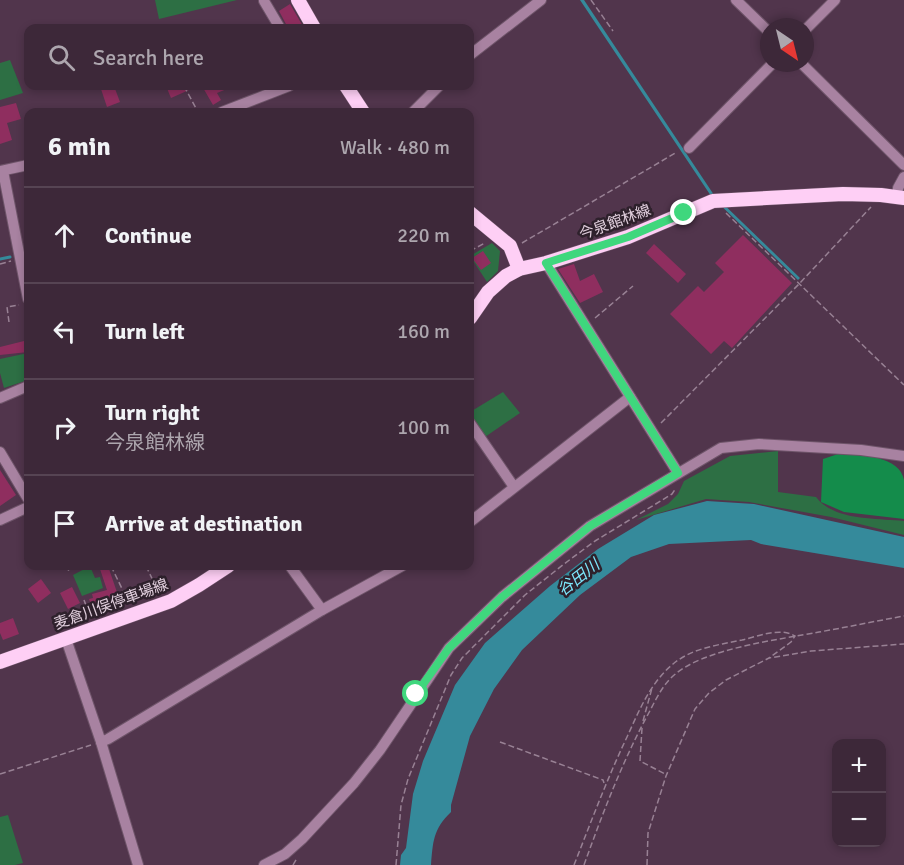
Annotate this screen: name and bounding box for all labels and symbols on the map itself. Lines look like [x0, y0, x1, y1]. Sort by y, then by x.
north arrow [760, 18, 814, 72]
route end [670, 199, 696, 225]
street label: 今泉館林線 [577, 201, 653, 243]
water label: 谷田川 [554, 554, 605, 600]
street label: 麦倉川俣停車場線 [52, 575, 170, 633]
route start [402, 680, 428, 706]

